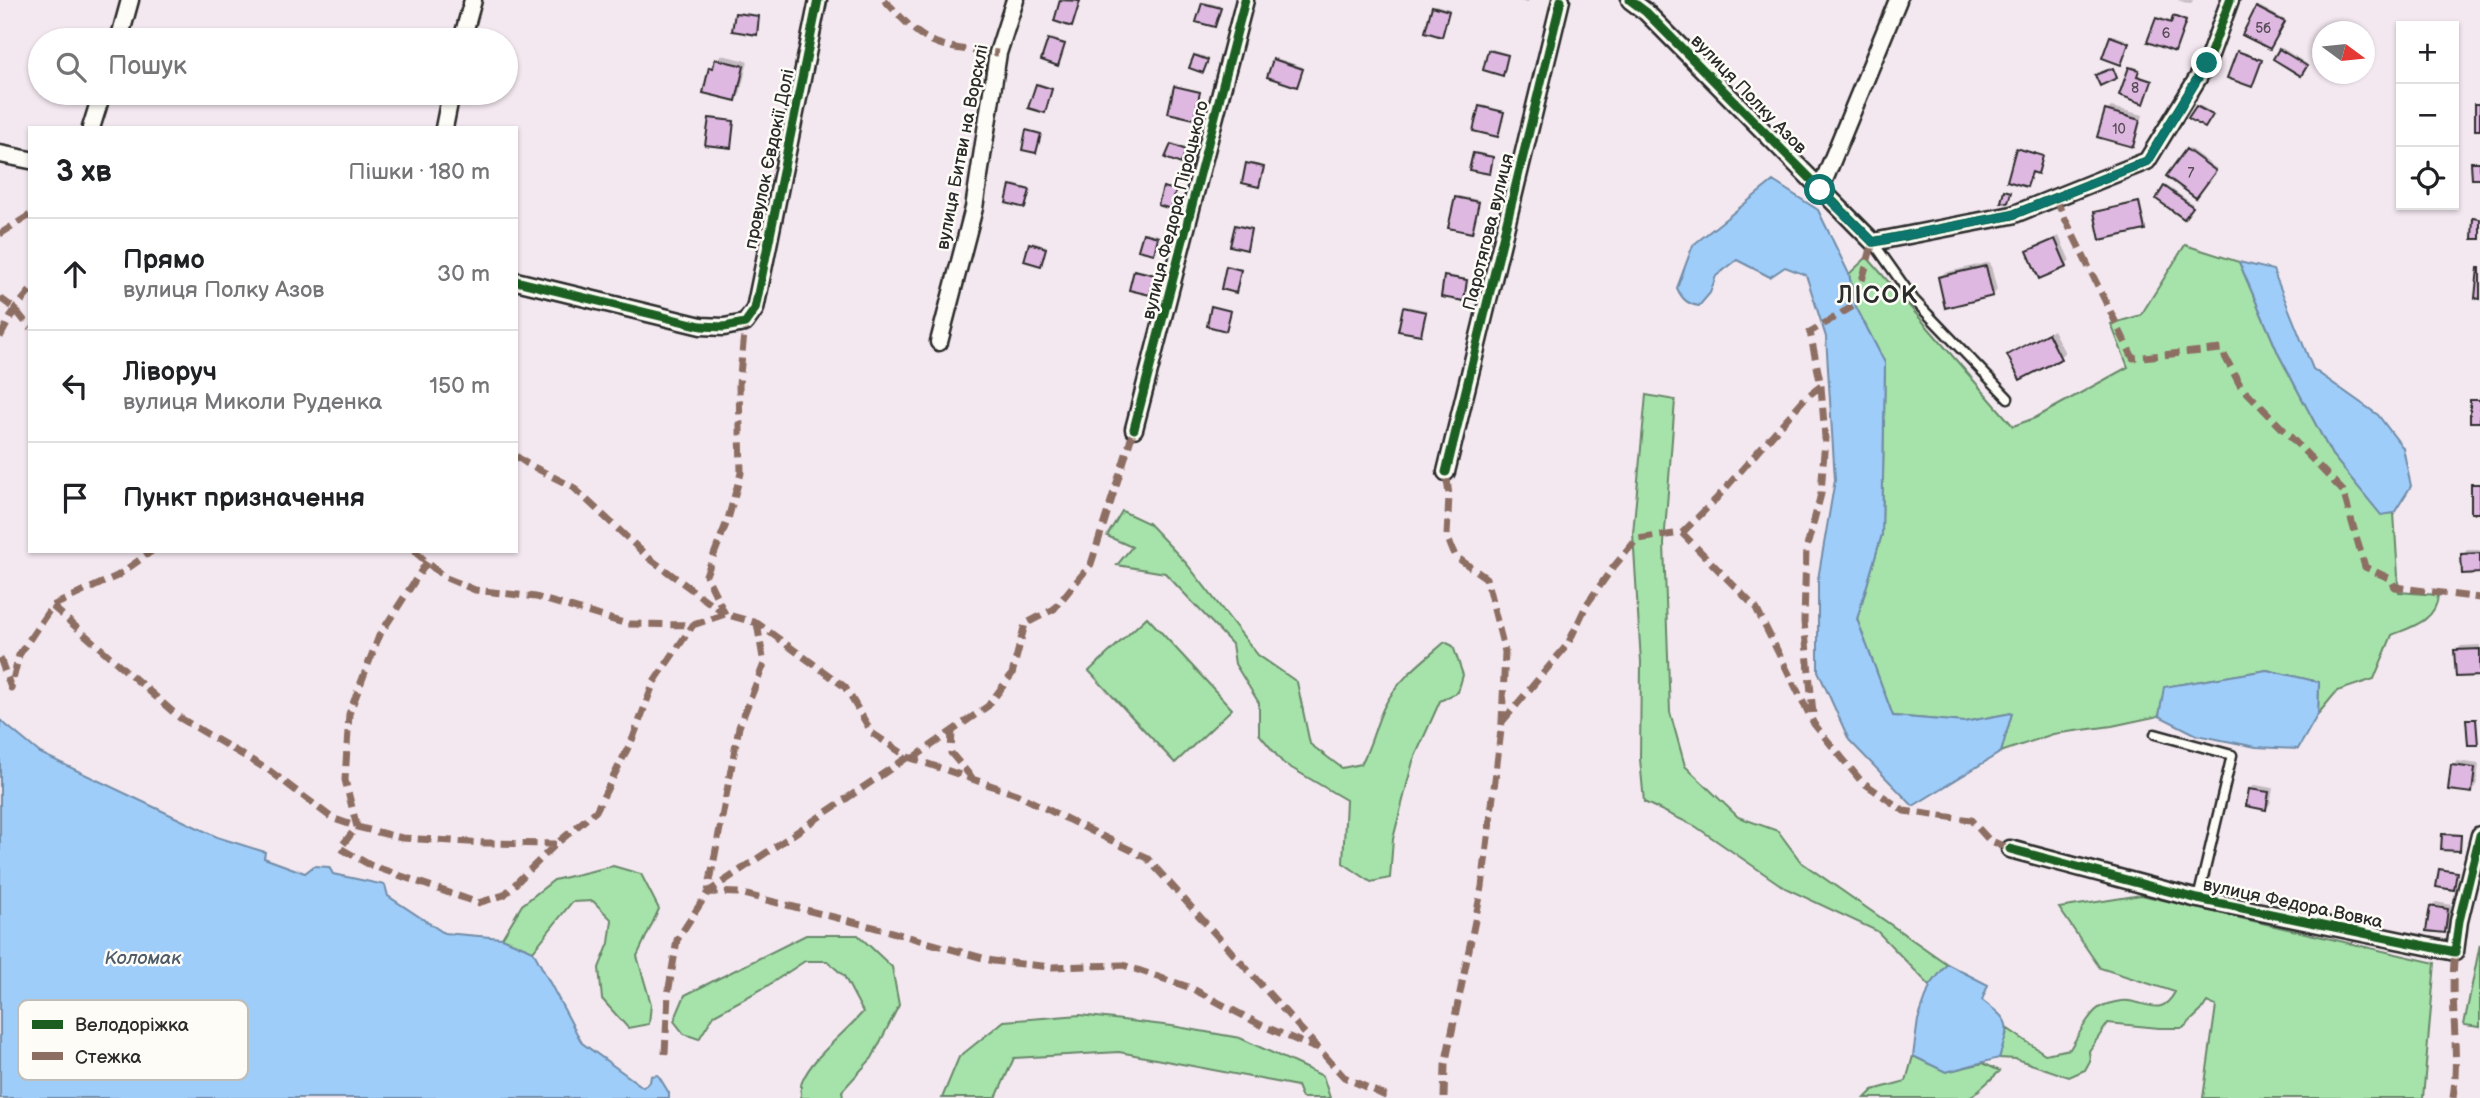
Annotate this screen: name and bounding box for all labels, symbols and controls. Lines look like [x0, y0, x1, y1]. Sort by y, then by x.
house number: 5б [2255, 20, 2271, 37]
north arrow [2312, 21, 2375, 84]
map controls [2396, 21, 2459, 210]
button: + [2396, 21, 2459, 84]
house number: 6 [2162, 25, 2171, 42]
search box [28, 28, 518, 105]
street label: вулиця Полку Азов [1686, 30, 1811, 159]
street label: вулиця Битви на Ворсклі [932, 43, 993, 251]
route end [2191, 47, 2222, 78]
icon: search [52, 48, 90, 86]
text: Пошук [108, 51, 187, 82]
street label: провулок Євдокії Долі [740, 67, 799, 251]
house number: 8 [2131, 80, 2139, 97]
button: − [2396, 84, 2459, 147]
street label: вулиця Федора Піроцького [1138, 98, 1213, 322]
house number: 10 [2112, 121, 2126, 138]
button: locate [2396, 147, 2459, 210]
street label: Паротягова вулиця [1459, 151, 1518, 313]
text: 3 хв [56, 154, 112, 190]
text: Пішки · 180 m [348, 158, 490, 186]
house number: 7 [2188, 165, 2195, 182]
route start [1804, 174, 1835, 205]
text: Прямо [123, 245, 205, 276]
icon: ahead [56, 255, 94, 293]
text: 30 m [437, 260, 490, 288]
text: вулиця Полку Азов [123, 276, 324, 304]
district label: ЛІСОК [1836, 281, 1919, 310]
text: Ліворуч [123, 357, 217, 388]
icon: left [56, 367, 94, 405]
text: 150 m [429, 372, 490, 400]
text: вулиця Миколи Руденка [123, 388, 382, 416]
icon: arrive [56, 479, 94, 517]
text: Пункт призначення [123, 483, 365, 514]
street label: вулиця Федора Вовка [2201, 874, 2385, 933]
water label: Коломак [105, 947, 182, 970]
legend [18, 1000, 248, 1080]
text: Велодоріжка [75, 1014, 189, 1037]
text: Стежка [75, 1046, 142, 1069]

